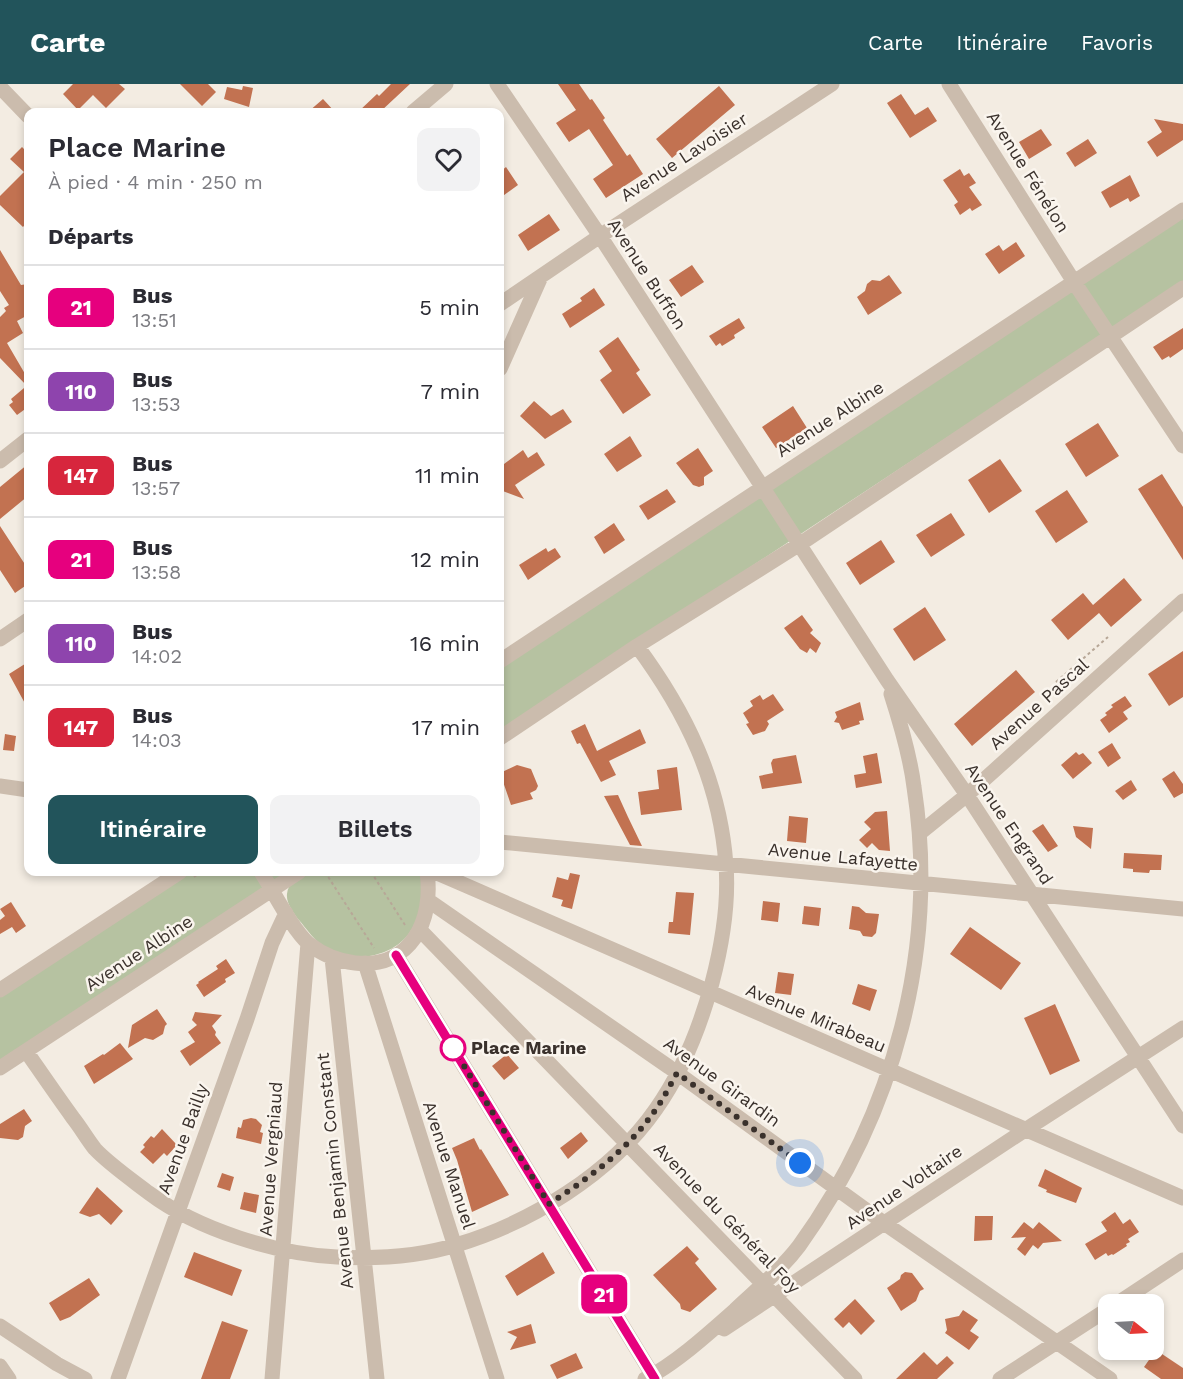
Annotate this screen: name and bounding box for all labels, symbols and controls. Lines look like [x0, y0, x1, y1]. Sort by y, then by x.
text: Carte [30, 26, 105, 59]
text: Carte [868, 30, 923, 55]
text: Itinéraire [956, 30, 1048, 55]
text: Favoris [1081, 30, 1153, 55]
street label: Avenue Fénélon [983, 107, 1074, 236]
street label: Avenue Lavoisier [616, 108, 751, 206]
button: heart [417, 128, 480, 191]
text: Place Marine [48, 131, 226, 164]
text: À pied · 4 min · 250 m [48, 170, 263, 194]
street label: Avenue Buffon [604, 214, 691, 333]
text: Départs [48, 224, 134, 249]
text: Bus [132, 283, 172, 308]
text: 21 [70, 295, 92, 320]
text: 5 min [419, 295, 480, 320]
text: 13:51 [132, 308, 177, 332]
text: Bus [132, 367, 172, 392]
street label: Avenue Albine [772, 376, 887, 461]
text: 110 [65, 379, 97, 404]
text: 7 min [420, 379, 480, 404]
text: 13:53 [132, 392, 181, 416]
text: Bus [132, 451, 172, 476]
text: 147 [64, 463, 98, 488]
text: 11 min [415, 463, 480, 488]
text: 13:57 [132, 476, 180, 500]
text: Bus [132, 535, 172, 560]
text: 21 [70, 547, 92, 572]
text: 12 min [411, 547, 480, 572]
text: 13:58 [132, 560, 181, 584]
text: Bus [132, 619, 172, 644]
text: 110 [65, 631, 97, 656]
text: 16 min [410, 631, 480, 656]
text: 14:02 [132, 644, 182, 668]
street label: Avenue Pascal [985, 653, 1093, 754]
text: Bus [132, 703, 172, 728]
text: 147 [64, 715, 98, 740]
text: 17 min [412, 715, 480, 740]
text: 14:03 [132, 728, 182, 752]
street label: Avenue Engrand [961, 759, 1058, 888]
button: Itinéraire [48, 795, 258, 864]
button: Billets [270, 795, 480, 864]
street label: Avenue Lafayette [767, 838, 919, 875]
street label: Avenue Albine [81, 910, 196, 995]
street label: Avenue Mirabeau [743, 979, 889, 1057]
street label: Avenue Girardin [660, 1032, 785, 1131]
marker: Place Marine [440, 1035, 466, 1061]
place label: Place Marine [471, 1037, 587, 1058]
street label: Avenue Benjamin Constant [312, 1051, 357, 1290]
street label: Avenue Bailly [153, 1080, 213, 1197]
street label: Avenue Vergniaud [255, 1081, 286, 1237]
street label: Avenue Manuel [419, 1098, 480, 1232]
street label: Avenue du Général Foy [650, 1138, 805, 1298]
street label: Avenue Voltaire [842, 1140, 966, 1233]
your location [785, 1148, 815, 1178]
line badge: 21 [577, 1274, 631, 1314]
text: 21 [593, 1282, 615, 1307]
north arrow [1098, 1294, 1164, 1360]
map controls [1098, 1294, 1164, 1360]

